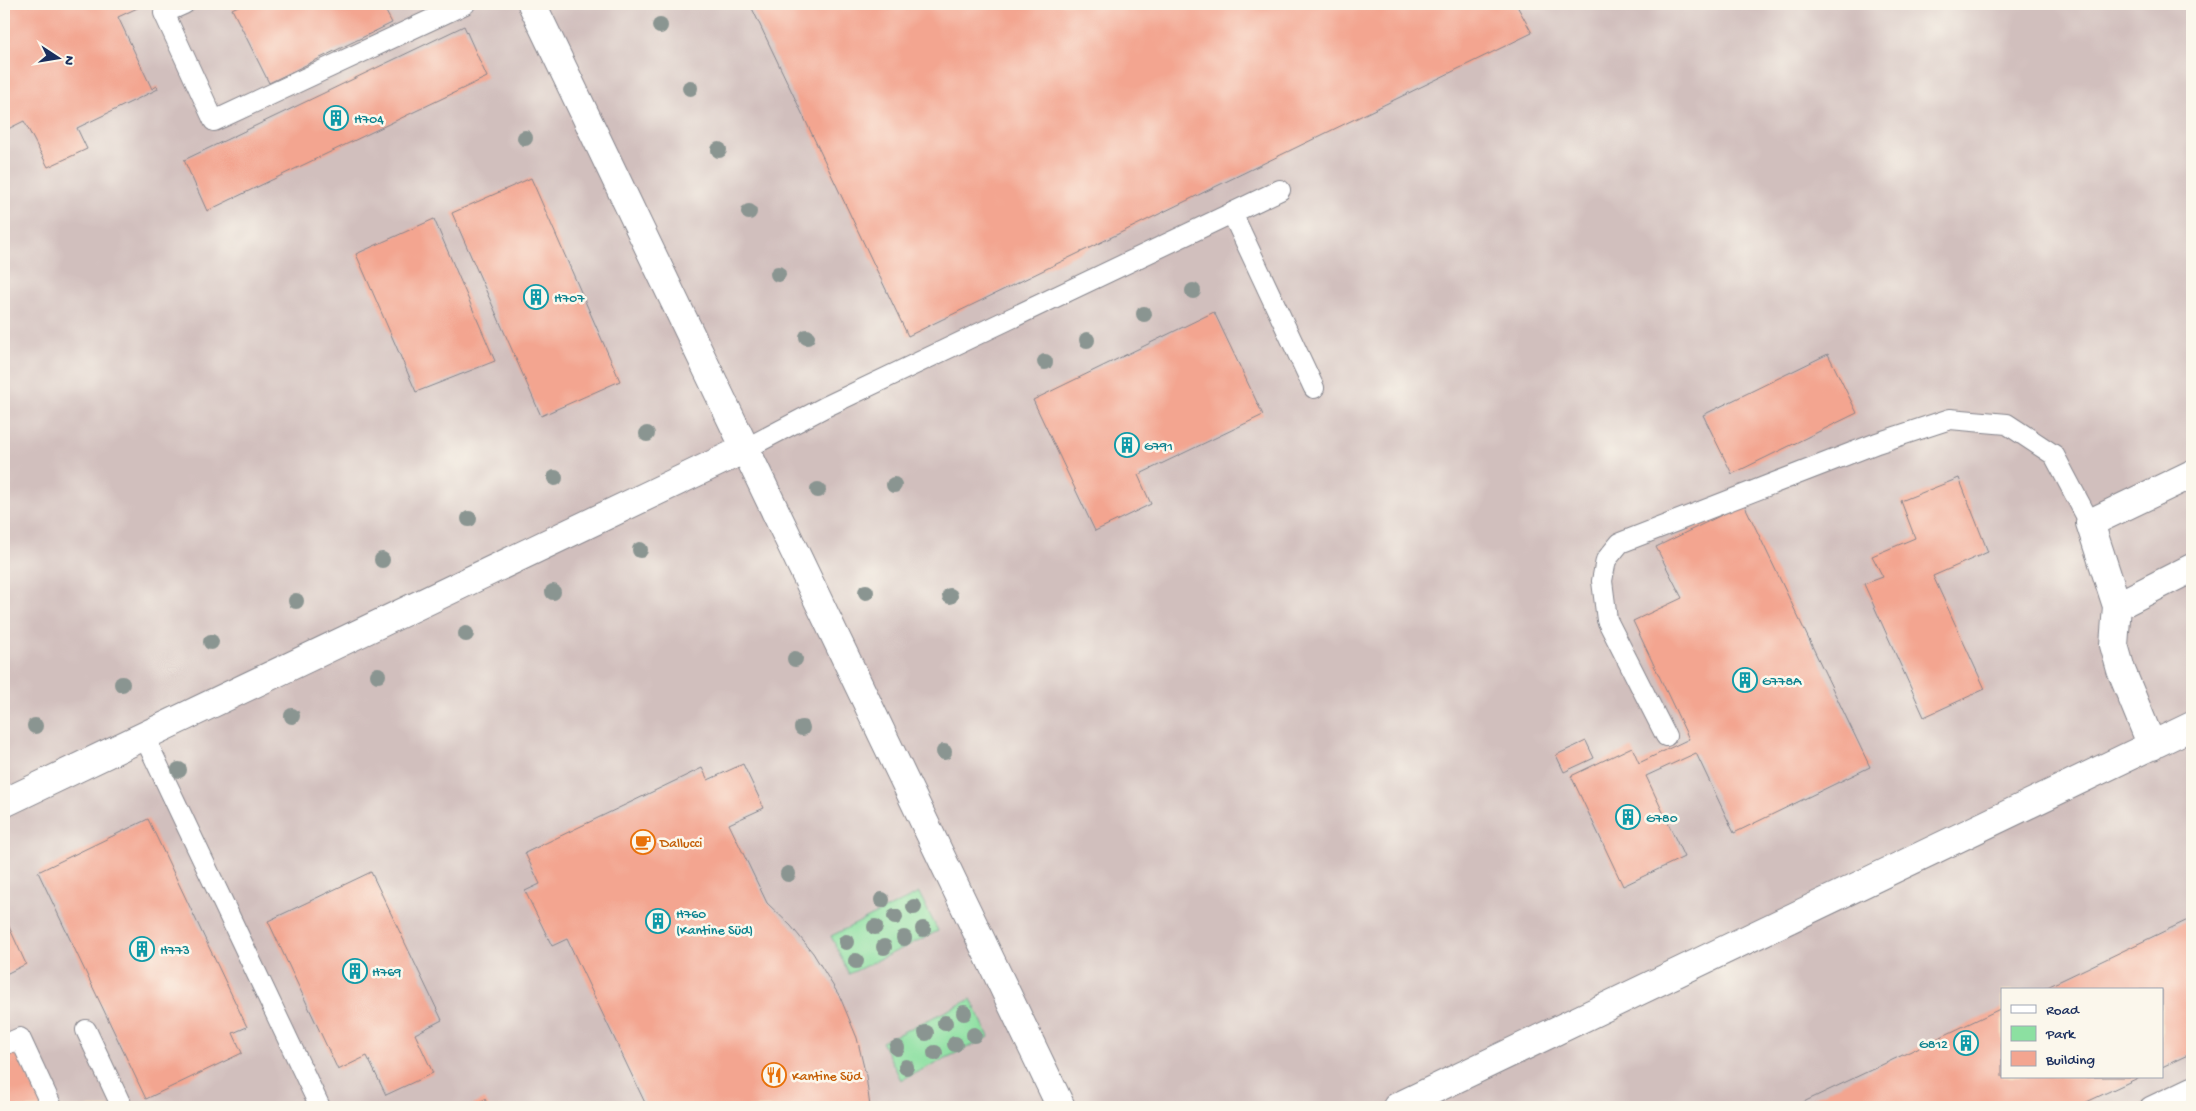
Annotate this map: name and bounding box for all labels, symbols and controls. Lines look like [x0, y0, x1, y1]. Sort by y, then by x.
north arrow [32, 32, 82, 82]
text: N [59, 54, 78, 66]
building icon: H704 [323, 105, 349, 131]
place label: H704 [354, 112, 384, 129]
building icon: H707 [523, 284, 549, 310]
place label: H707 [554, 291, 585, 308]
building icon: G791 [1114, 432, 1140, 458]
place label: G791 [1144, 439, 1173, 456]
building icon: G778A [1732, 667, 1758, 693]
place label: G778A [1762, 674, 1802, 691]
building icon: G780 [1615, 804, 1641, 830]
place label: G780 [1646, 811, 1678, 828]
cafe icon: Dallucci [630, 829, 656, 855]
place label: Dallucci [659, 836, 702, 853]
place label: H760 (Kantine Süd) [676, 907, 753, 940]
building icon: H760 (Kantine Süd) [645, 908, 671, 934]
building icon: H773 [129, 936, 155, 962]
place label: H773 [160, 943, 190, 960]
building icon: H769 [342, 958, 368, 984]
place label: H769 [372, 965, 401, 982]
legend [2001, 988, 2164, 1078]
text: Road [2046, 1002, 2080, 1020]
text: Park [2045, 1026, 2076, 1044]
building icon: G812 [1953, 1030, 1979, 1056]
place label: G812 [1919, 1037, 1948, 1054]
text: Building [2045, 1052, 2095, 1070]
restaurant icon: Kantine Süd [761, 1062, 787, 1088]
place label: Kantine Süd [792, 1069, 863, 1086]

